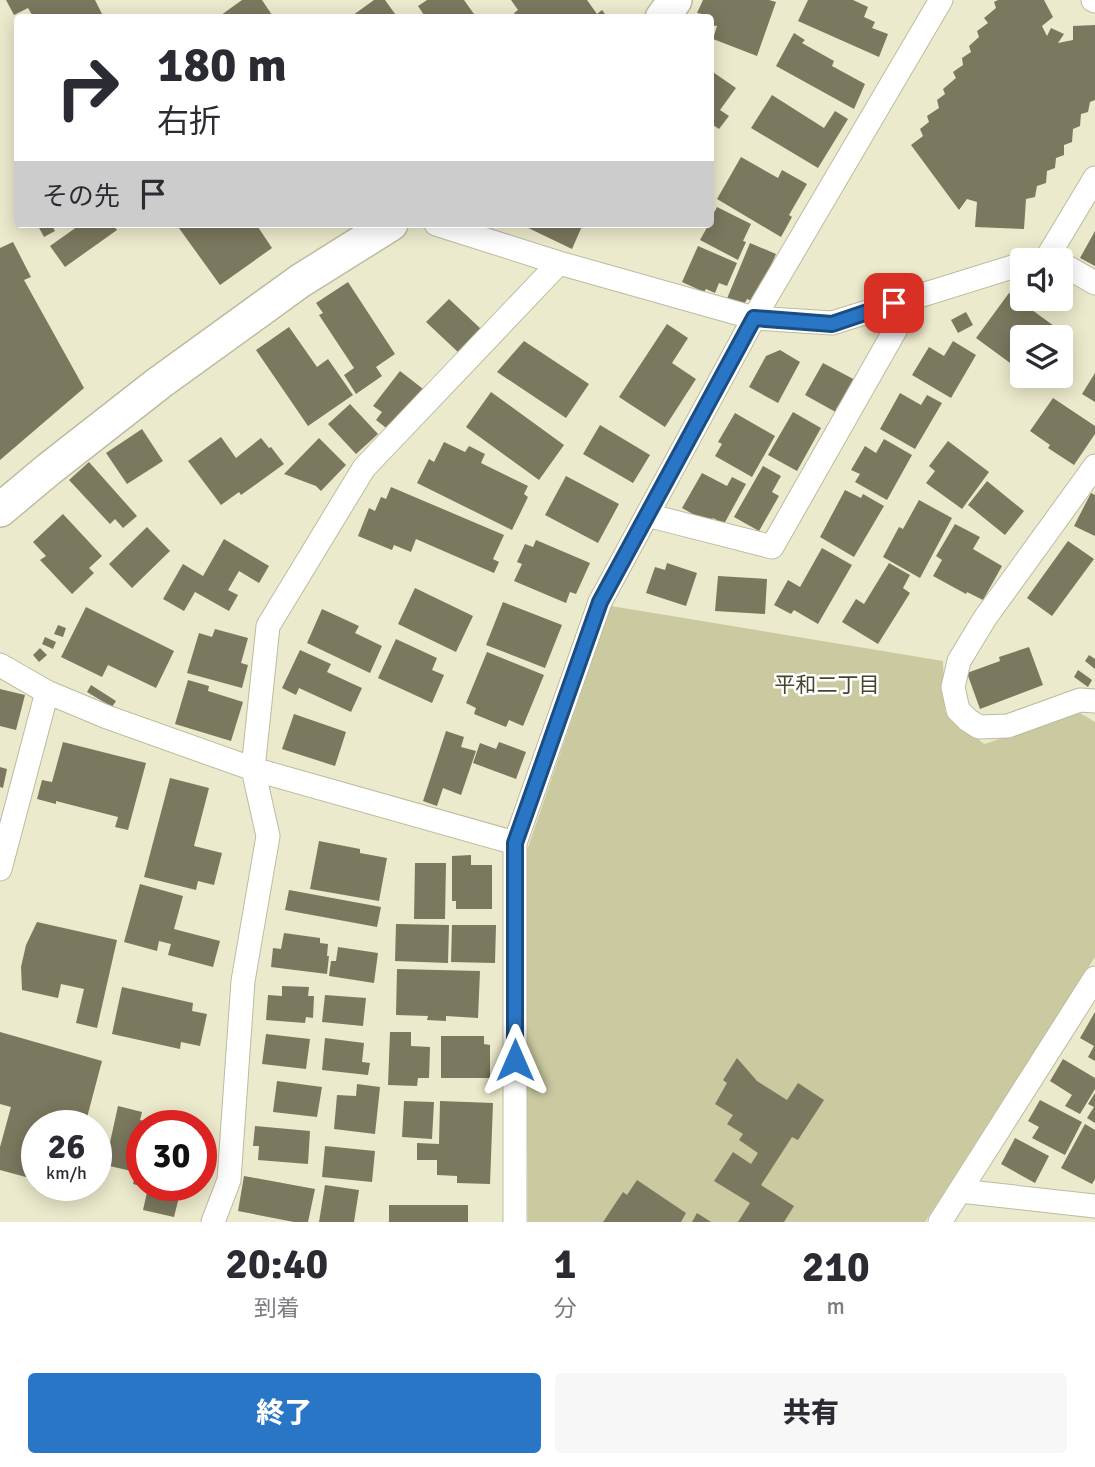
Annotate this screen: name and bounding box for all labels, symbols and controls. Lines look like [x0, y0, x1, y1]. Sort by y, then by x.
text: 180 m [157, 35, 287, 95]
icon: right [42, 42, 133, 133]
text: 右折 [157, 102, 221, 141]
icon: arrive [134, 175, 172, 213]
text: その先 [42, 181, 120, 213]
map controls [1010, 248, 1073, 388]
button: sound [1010, 248, 1073, 311]
pin [864, 273, 924, 333]
icon: arrive [875, 284, 913, 322]
button: layers [1010, 325, 1073, 388]
district label: 平和二丁目 [775, 672, 880, 698]
position arrow [478, 1023, 552, 1097]
speed limit sign: 30 [126, 1110, 217, 1201]
text: 26 [48, 1125, 85, 1168]
text: km/h [46, 1162, 87, 1184]
text: 20:40 [225, 1239, 328, 1290]
text: 1 [554, 1239, 576, 1290]
text: 210 [802, 1242, 870, 1293]
text: m [827, 1292, 845, 1321]
text: 到着 [254, 1294, 300, 1323]
text: 分 [554, 1294, 577, 1323]
button: 終了 [28, 1373, 541, 1453]
button: 共有 [555, 1373, 1067, 1453]

